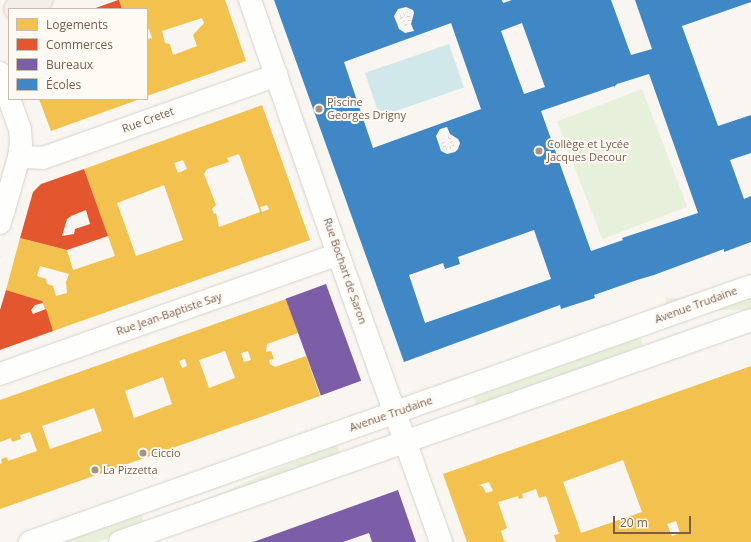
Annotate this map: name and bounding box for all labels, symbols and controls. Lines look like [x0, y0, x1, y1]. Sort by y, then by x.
legend [8, 8, 148, 100]
text: Logements [46, 16, 108, 33]
text: Commerces [46, 36, 113, 53]
text: Bureaux [46, 56, 93, 73]
text: Écoles [46, 76, 81, 93]
place label: Piscine Georges Drigny [327, 96, 406, 122]
marker: Piscine Georges Drigny [314, 104, 324, 114]
street label: Rue Cretet [120, 105, 176, 135]
place label: Collège et Lycée Jacques Decour [547, 138, 629, 164]
marker: Collège et Lycée Jacques Decour [534, 146, 544, 156]
street label: Rue Bochart de Saron [321, 216, 369, 326]
street label: Avenue Trudaine [653, 284, 739, 326]
street label: Rue Jean-Baptiste Say [115, 290, 223, 338]
street label: Avenue Trudaine [348, 394, 434, 434]
place label: Ciccio [151, 446, 181, 460]
marker: Ciccio [138, 448, 148, 458]
place label: La Pizzetta [103, 463, 158, 477]
marker: La Pizzetta [90, 465, 100, 475]
scale bar [615, 508, 693, 534]
text: 20 m [620, 514, 648, 531]

